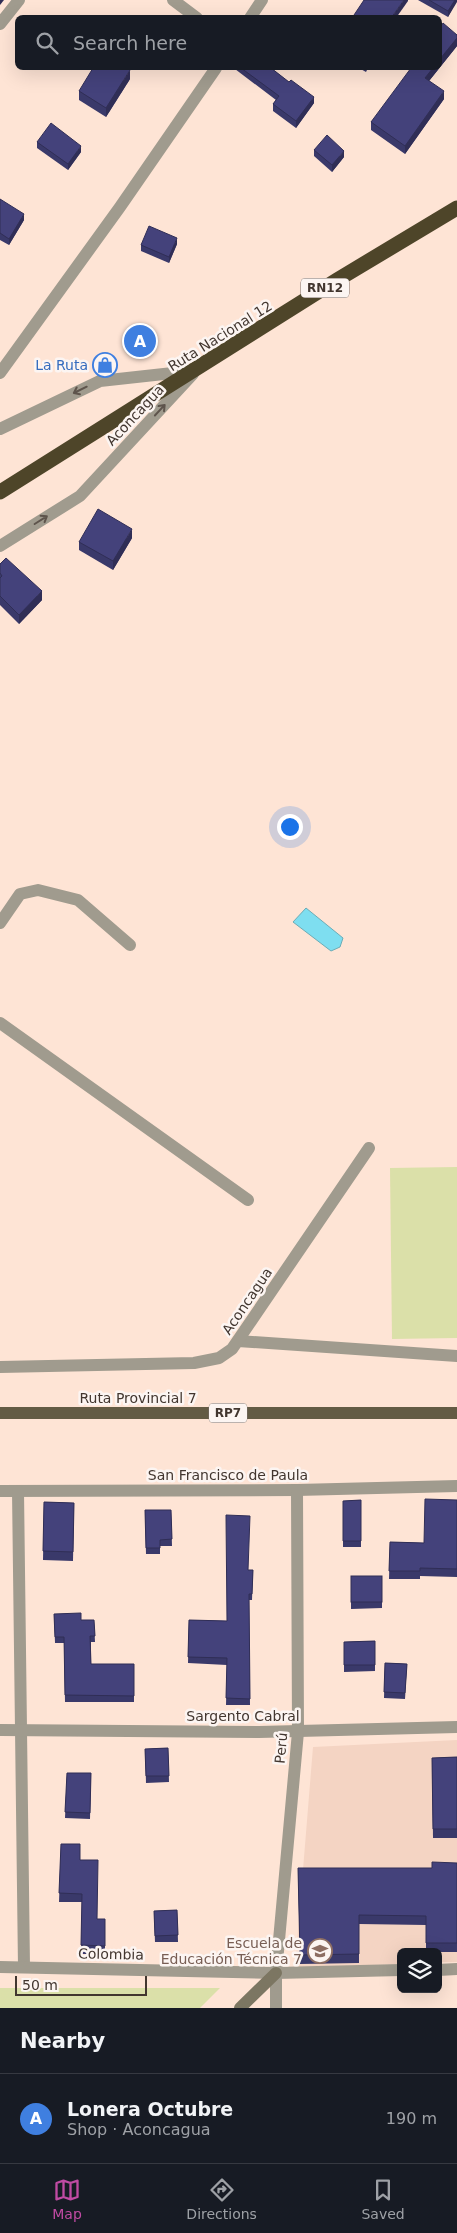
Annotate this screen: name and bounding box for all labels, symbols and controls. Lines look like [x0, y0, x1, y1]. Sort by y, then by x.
search box [15, 15, 442, 70]
icon: search [33, 29, 61, 57]
text: Search here [73, 32, 187, 54]
road number: RN12 [301, 278, 349, 298]
street label: Ruta Nacional 12 [165, 298, 275, 374]
pin: A [124, 322, 156, 360]
shop icon: La Ruta [92, 352, 118, 378]
place label: La Ruta [35, 357, 88, 373]
street label: Aconcagua [103, 381, 167, 449]
one-way arrow [73, 386, 88, 396]
one-way arrow [154, 404, 165, 417]
one-way arrow [34, 515, 48, 525]
your location [277, 814, 303, 840]
street label: Aconcagua [219, 1265, 275, 1337]
street label: Ruta Provincial 7 [79, 1390, 197, 1406]
road number: RP7 [209, 1404, 247, 1422]
street label: San Francisco de Paula [148, 1467, 308, 1483]
street label: Sargento Cabral [186, 1708, 300, 1724]
street label: Perú [272, 1732, 290, 1764]
place label: Escuela de Educación Técnica 7 [161, 1935, 302, 1967]
school or university icon: Escuela de Educación Técnica 7 [307, 1938, 333, 1964]
street label: Colombia [78, 1945, 144, 1963]
map controls [397, 1948, 442, 1993]
button: layers [397, 1948, 442, 1993]
scale bar [15, 1973, 148, 1996]
text: 50 m [22, 1977, 58, 1993]
text: Nearby [20, 2029, 105, 2053]
text: Lonera Octubre [67, 2098, 233, 2120]
text: A [30, 2109, 42, 2128]
text: 190 m [386, 2109, 437, 2128]
text: Shop · Aconcagua [67, 2120, 211, 2139]
tab: Map [52, 2176, 82, 2222]
tab: Directions [186, 2176, 257, 2222]
tab: Saved [361, 2176, 405, 2222]

